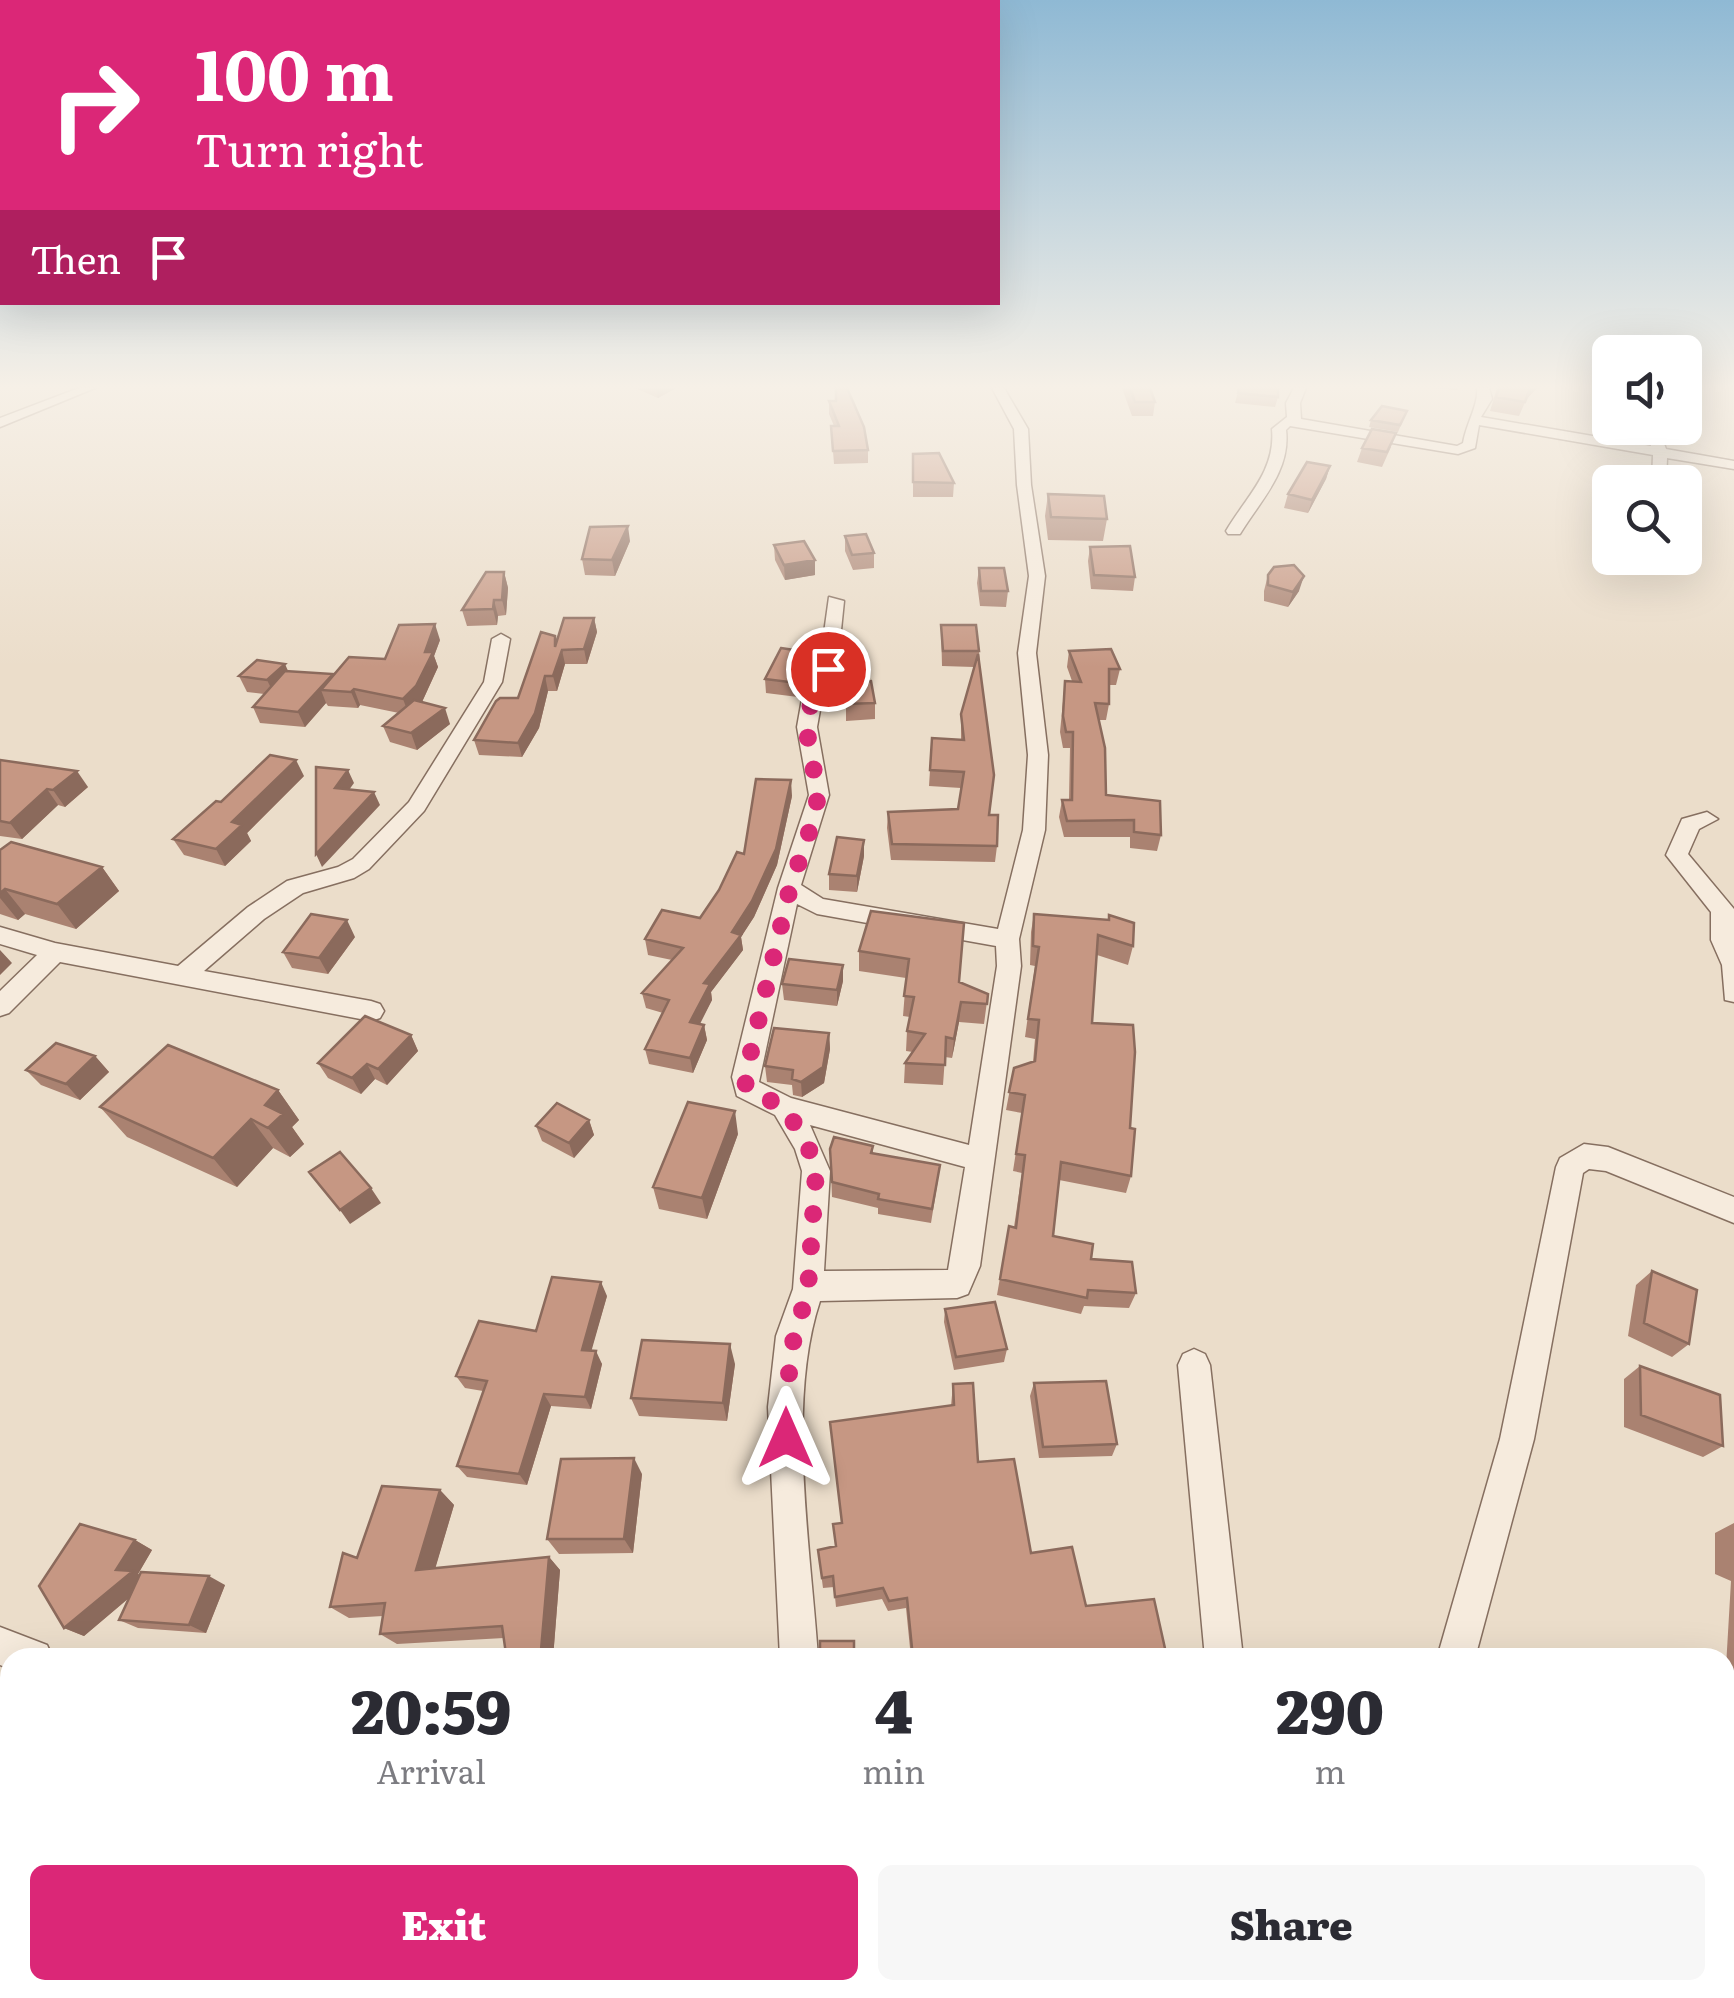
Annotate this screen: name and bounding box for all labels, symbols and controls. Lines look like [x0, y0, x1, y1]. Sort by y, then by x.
text: 100 m [195, 19, 394, 123]
icon: right [30, 40, 160, 170]
text: Turn right [195, 114, 423, 181]
text: Then [30, 229, 121, 286]
icon: arrive [141, 230, 196, 285]
map controls [1592, 335, 1702, 575]
button: sound [1592, 335, 1702, 445]
button: search [1592, 465, 1702, 575]
pin [786, 627, 871, 712]
icon: arrive [801, 642, 856, 697]
position arrow [734, 1386, 838, 1490]
text: 20:59 [351, 1663, 511, 1752]
text: 4 [875, 1663, 913, 1752]
text: 290 [1276, 1663, 1384, 1752]
text: Arrival [377, 1746, 486, 1794]
text: min [862, 1746, 925, 1794]
text: m [1315, 1746, 1346, 1794]
button: Exit [30, 1865, 858, 1980]
button: Share [878, 1865, 1705, 1980]

